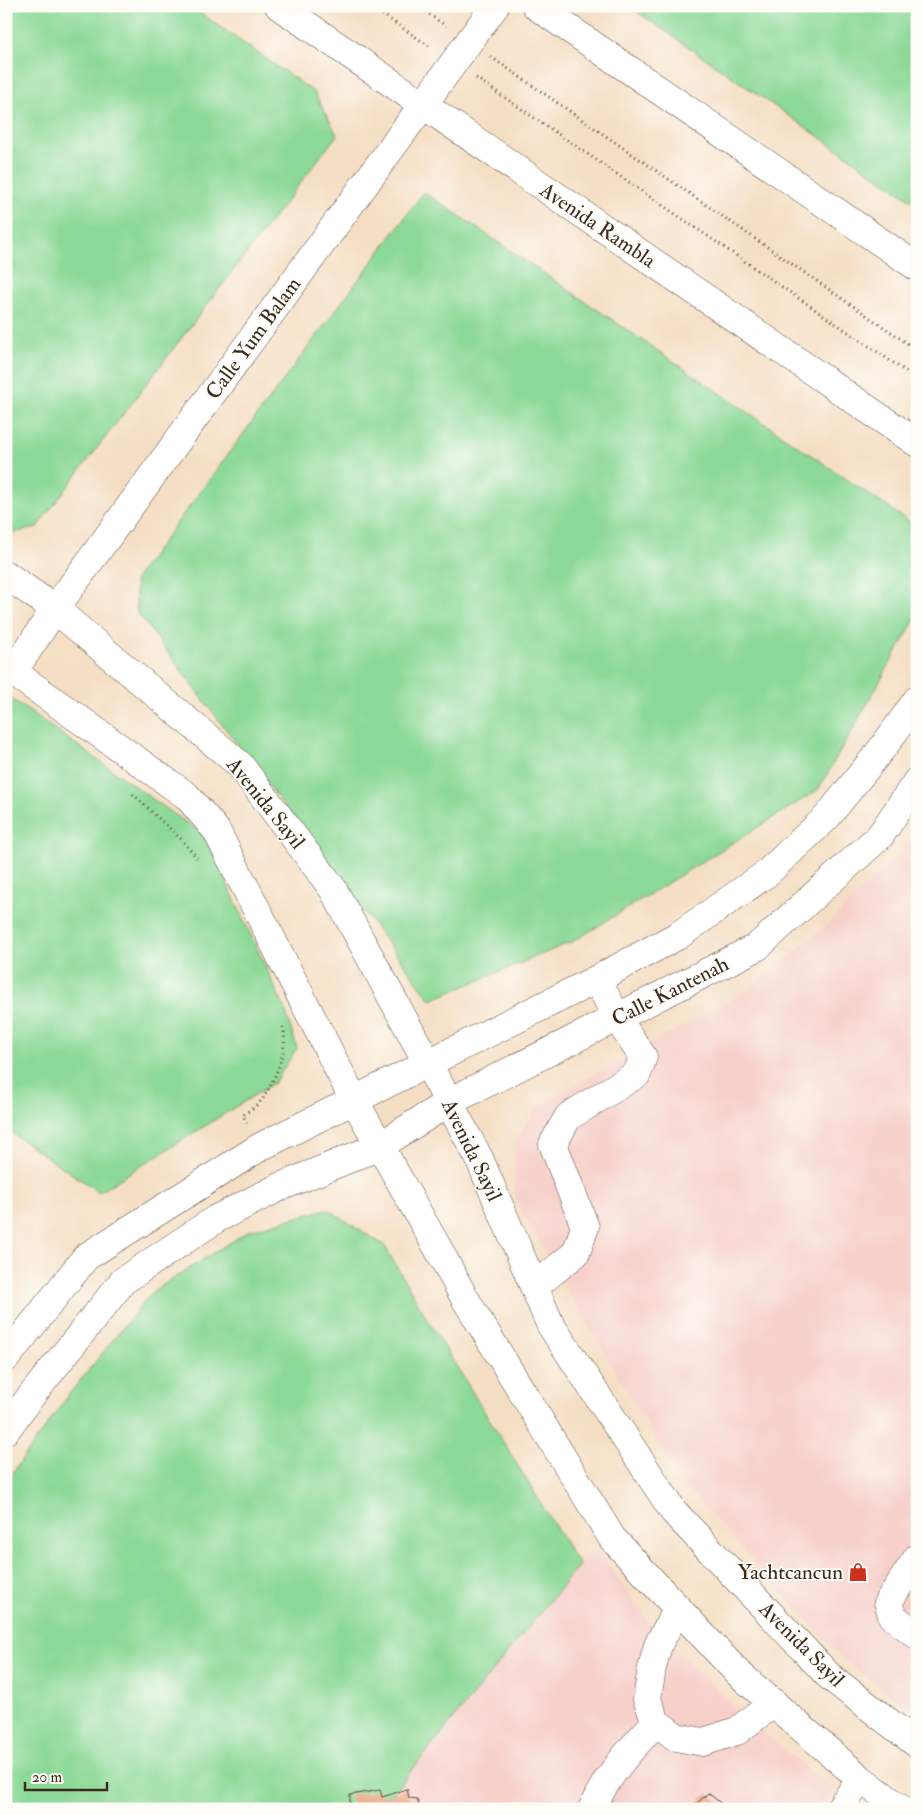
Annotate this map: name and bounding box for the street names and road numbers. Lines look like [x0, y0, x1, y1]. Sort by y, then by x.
street label: Avenida Rambla [534, 176, 661, 274]
street label: Calle Yum Balam [200, 272, 307, 405]
street label: Avenida Sayil [220, 751, 311, 855]
street label: Calle Kantenah [607, 950, 733, 1033]
street label: Avenida Sayil [435, 1094, 508, 1206]
street label: Avenida Sayil [752, 1595, 851, 1693]

